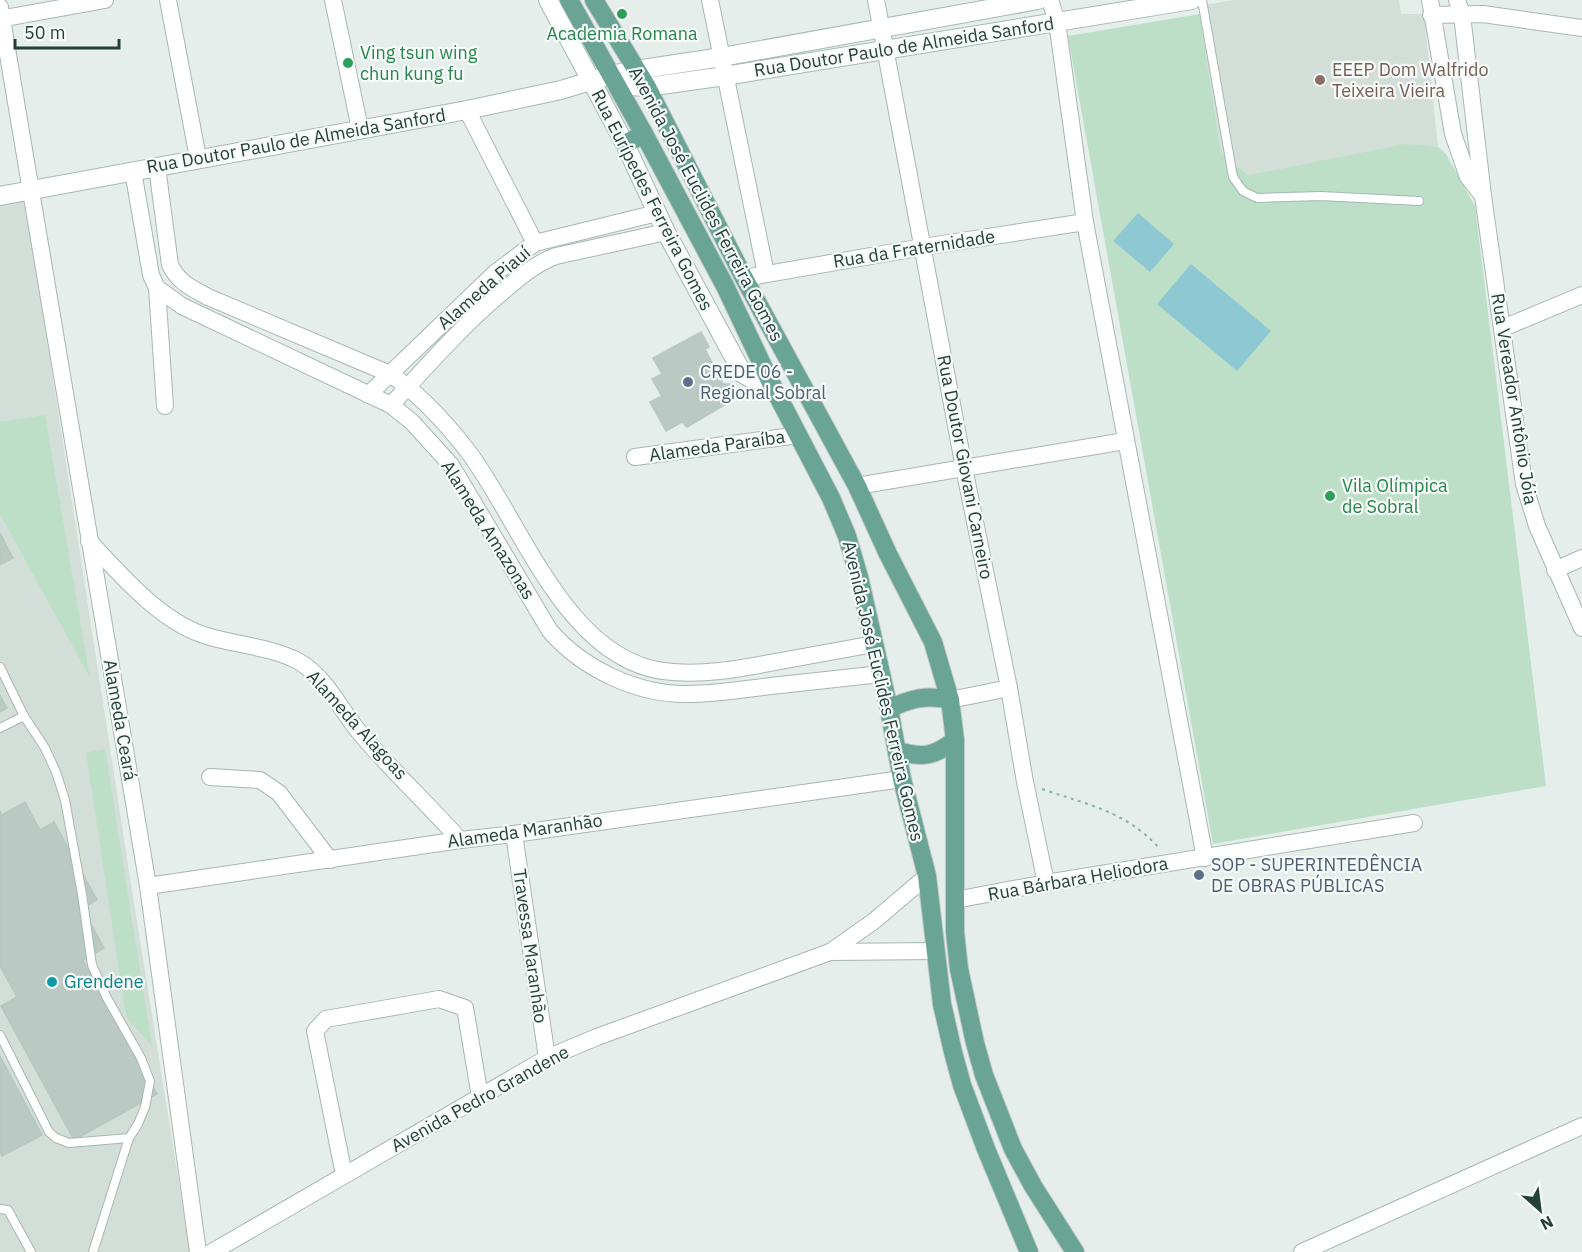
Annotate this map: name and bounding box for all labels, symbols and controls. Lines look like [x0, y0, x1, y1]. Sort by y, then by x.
marker: Academia Romana [615, 7, 629, 21]
street label: Rua Doutor Paulo de Almeida Sanford [752, 11, 1056, 82]
scale bar [15, 12, 118, 50]
text: 50 m [24, 21, 66, 44]
place label: Academia Romana [546, 22, 698, 45]
place label: Ving tsun wing chun kung fu [360, 41, 478, 85]
marker: Ving tsun wing chun kung fu [341, 56, 355, 70]
place label: EEEP Dom Walfrido Teixeira Vieira [1332, 58, 1489, 102]
street label: Avenida José Euclides Ferreira Gomes [624, 62, 789, 345]
marker: EEEP Dom Walfrido Teixeira Vieira [1313, 73, 1327, 87]
street label: Rua Eurípedes Ferreira Gomes [586, 85, 718, 314]
street label: Rua Doutor Paulo de Almeida Sanford [145, 103, 447, 178]
street label: Rua da Fraternidade [831, 224, 997, 273]
street label: Alameda Piauí [432, 241, 535, 334]
street label: Rua Vereador Antônio Jóia [1486, 292, 1543, 507]
street label: Rua Doutor Giovani Carneiro [932, 353, 999, 581]
place label: CREDE 06 - Regional Sobral [700, 360, 826, 404]
marker: CREDE 06 - Regional Sobral [681, 375, 695, 389]
street label: Alameda Paraíba [648, 425, 787, 466]
street label: Alameda Amazonas [436, 456, 540, 604]
place label: Vila Olímpica de Sobral [1342, 474, 1448, 518]
marker: Vila Olímpica de Sobral [1323, 489, 1337, 503]
street label: Avenida José Euclides Ferreira Gomes [838, 538, 929, 843]
street label: Alameda Ceará [99, 657, 143, 783]
street label: Alameda Alagoas [302, 665, 413, 784]
street label: Alameda Maranhão [446, 808, 604, 853]
street label: Rua Bárbara Heliodora [986, 851, 1170, 906]
place label: SOP - SUPERINTEDÊNCIA DE OBRAS PÚBLICAS [1211, 853, 1423, 897]
street label: Travessa Maranhão [508, 867, 553, 1025]
marker: SOP - SUPERINTEDÊNCIA DE OBRAS PÚBLICAS [1192, 868, 1206, 882]
place label: Grendene [64, 970, 144, 993]
marker: Grendene [45, 975, 59, 989]
street label: Avenida Pedro Grandene [387, 1040, 573, 1157]
north arrow [1510, 1180, 1570, 1240]
text: N [1537, 1212, 1557, 1235]

